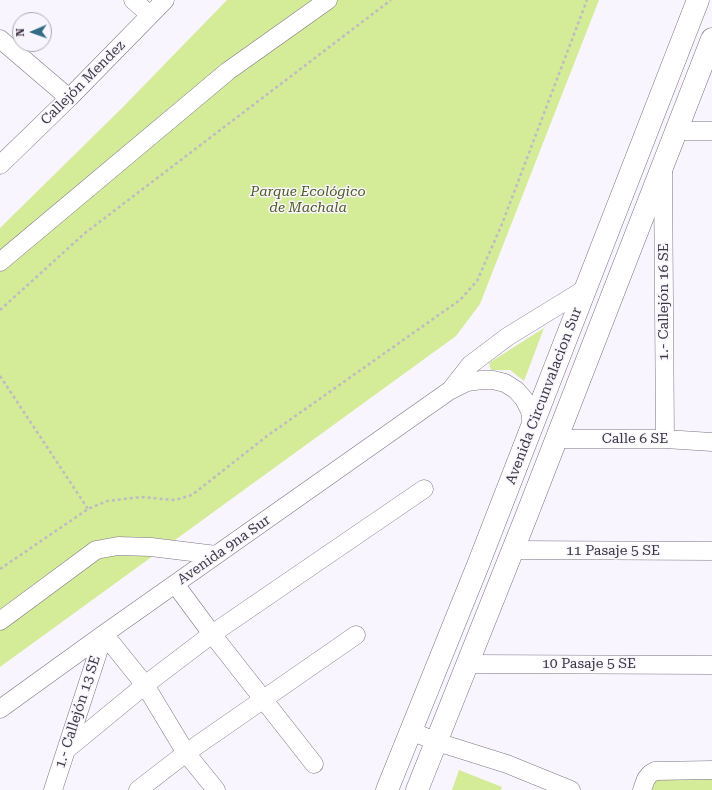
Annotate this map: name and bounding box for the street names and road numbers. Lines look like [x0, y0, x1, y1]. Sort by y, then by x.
street label: Callejón Mendez [37, 37, 129, 129]
street label: 1.- Callejón 16 SE [656, 243, 672, 361]
street label: Avenida Circunvalacion Sur [502, 305, 586, 487]
street label: Calle 6 SE [602, 431, 668, 447]
street label: Avenida 9na Sur [174, 512, 274, 588]
street label: 11 Pasaje 5 SE [566, 543, 660, 559]
street label: 1.- Callejón 13 SE [52, 654, 104, 770]
street label: 10 Pasaje 5 SE [542, 656, 636, 672]

